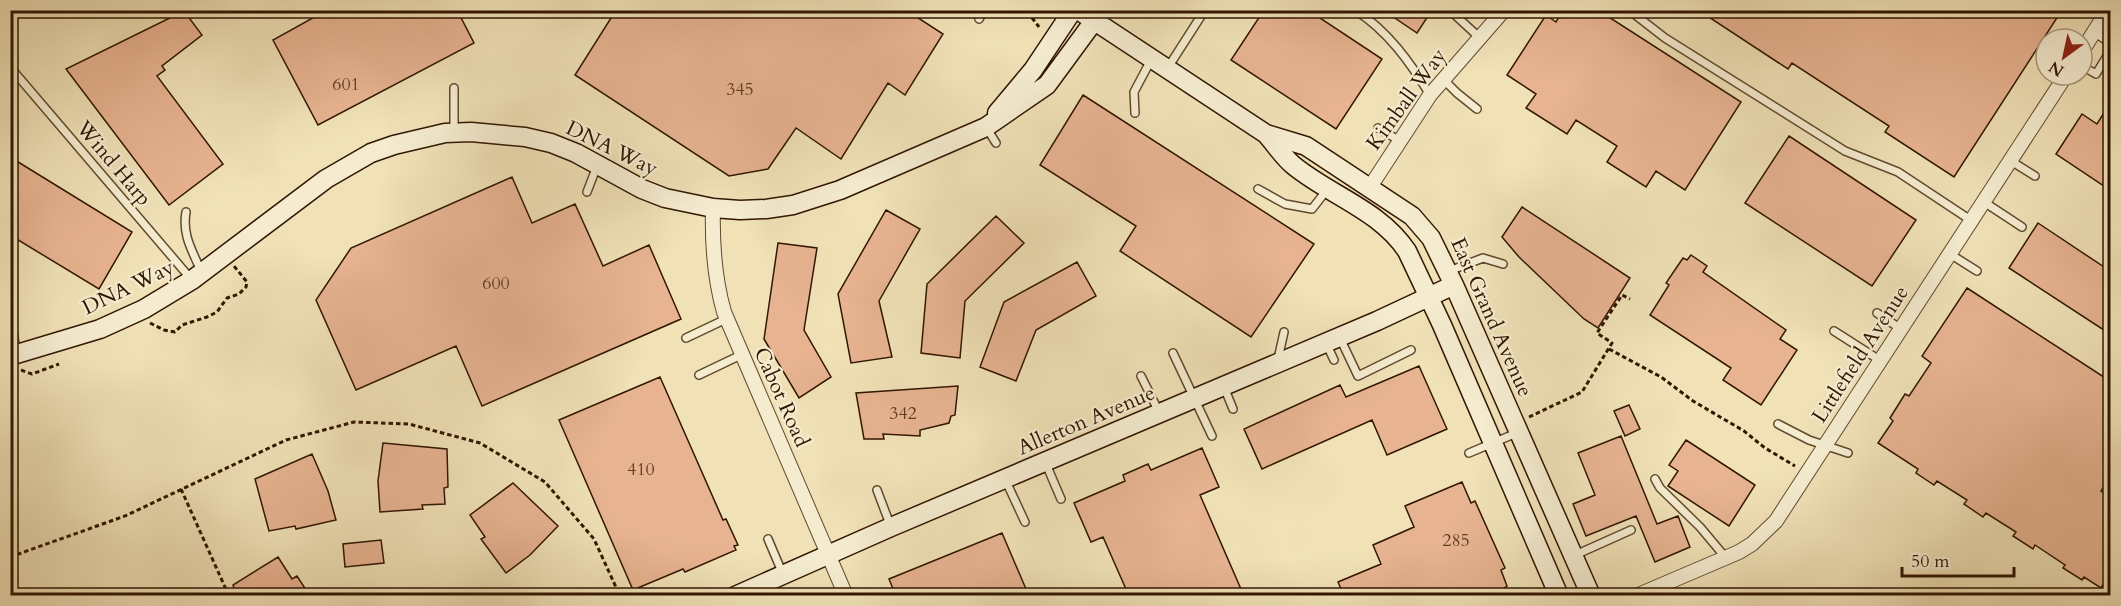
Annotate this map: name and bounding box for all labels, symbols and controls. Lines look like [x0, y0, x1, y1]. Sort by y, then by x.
north arrow [2034, 27, 2094, 87]
street label: Kimball Way [1360, 43, 1453, 156]
text: N [2044, 56, 2068, 82]
house number: 601 [332, 72, 360, 97]
house number: 345 [726, 77, 754, 102]
street label: Wind Harp [69, 114, 158, 212]
street label: DNA Way [561, 114, 663, 183]
street label: East Grand Avenue [1443, 233, 1540, 401]
street label: DNA Way [77, 253, 179, 322]
house number: 600 [482, 271, 510, 296]
street label: Littlefield Avenue [1805, 280, 1916, 429]
street label: Cabot Road [747, 343, 816, 452]
street label: Allerton Avenue [1013, 378, 1159, 462]
house number: 342 [889, 401, 917, 426]
house number: 410 [627, 457, 655, 482]
house number: 285 [1442, 528, 1470, 553]
scale bar [1902, 540, 2014, 578]
text: 50 m [1911, 549, 1950, 574]

